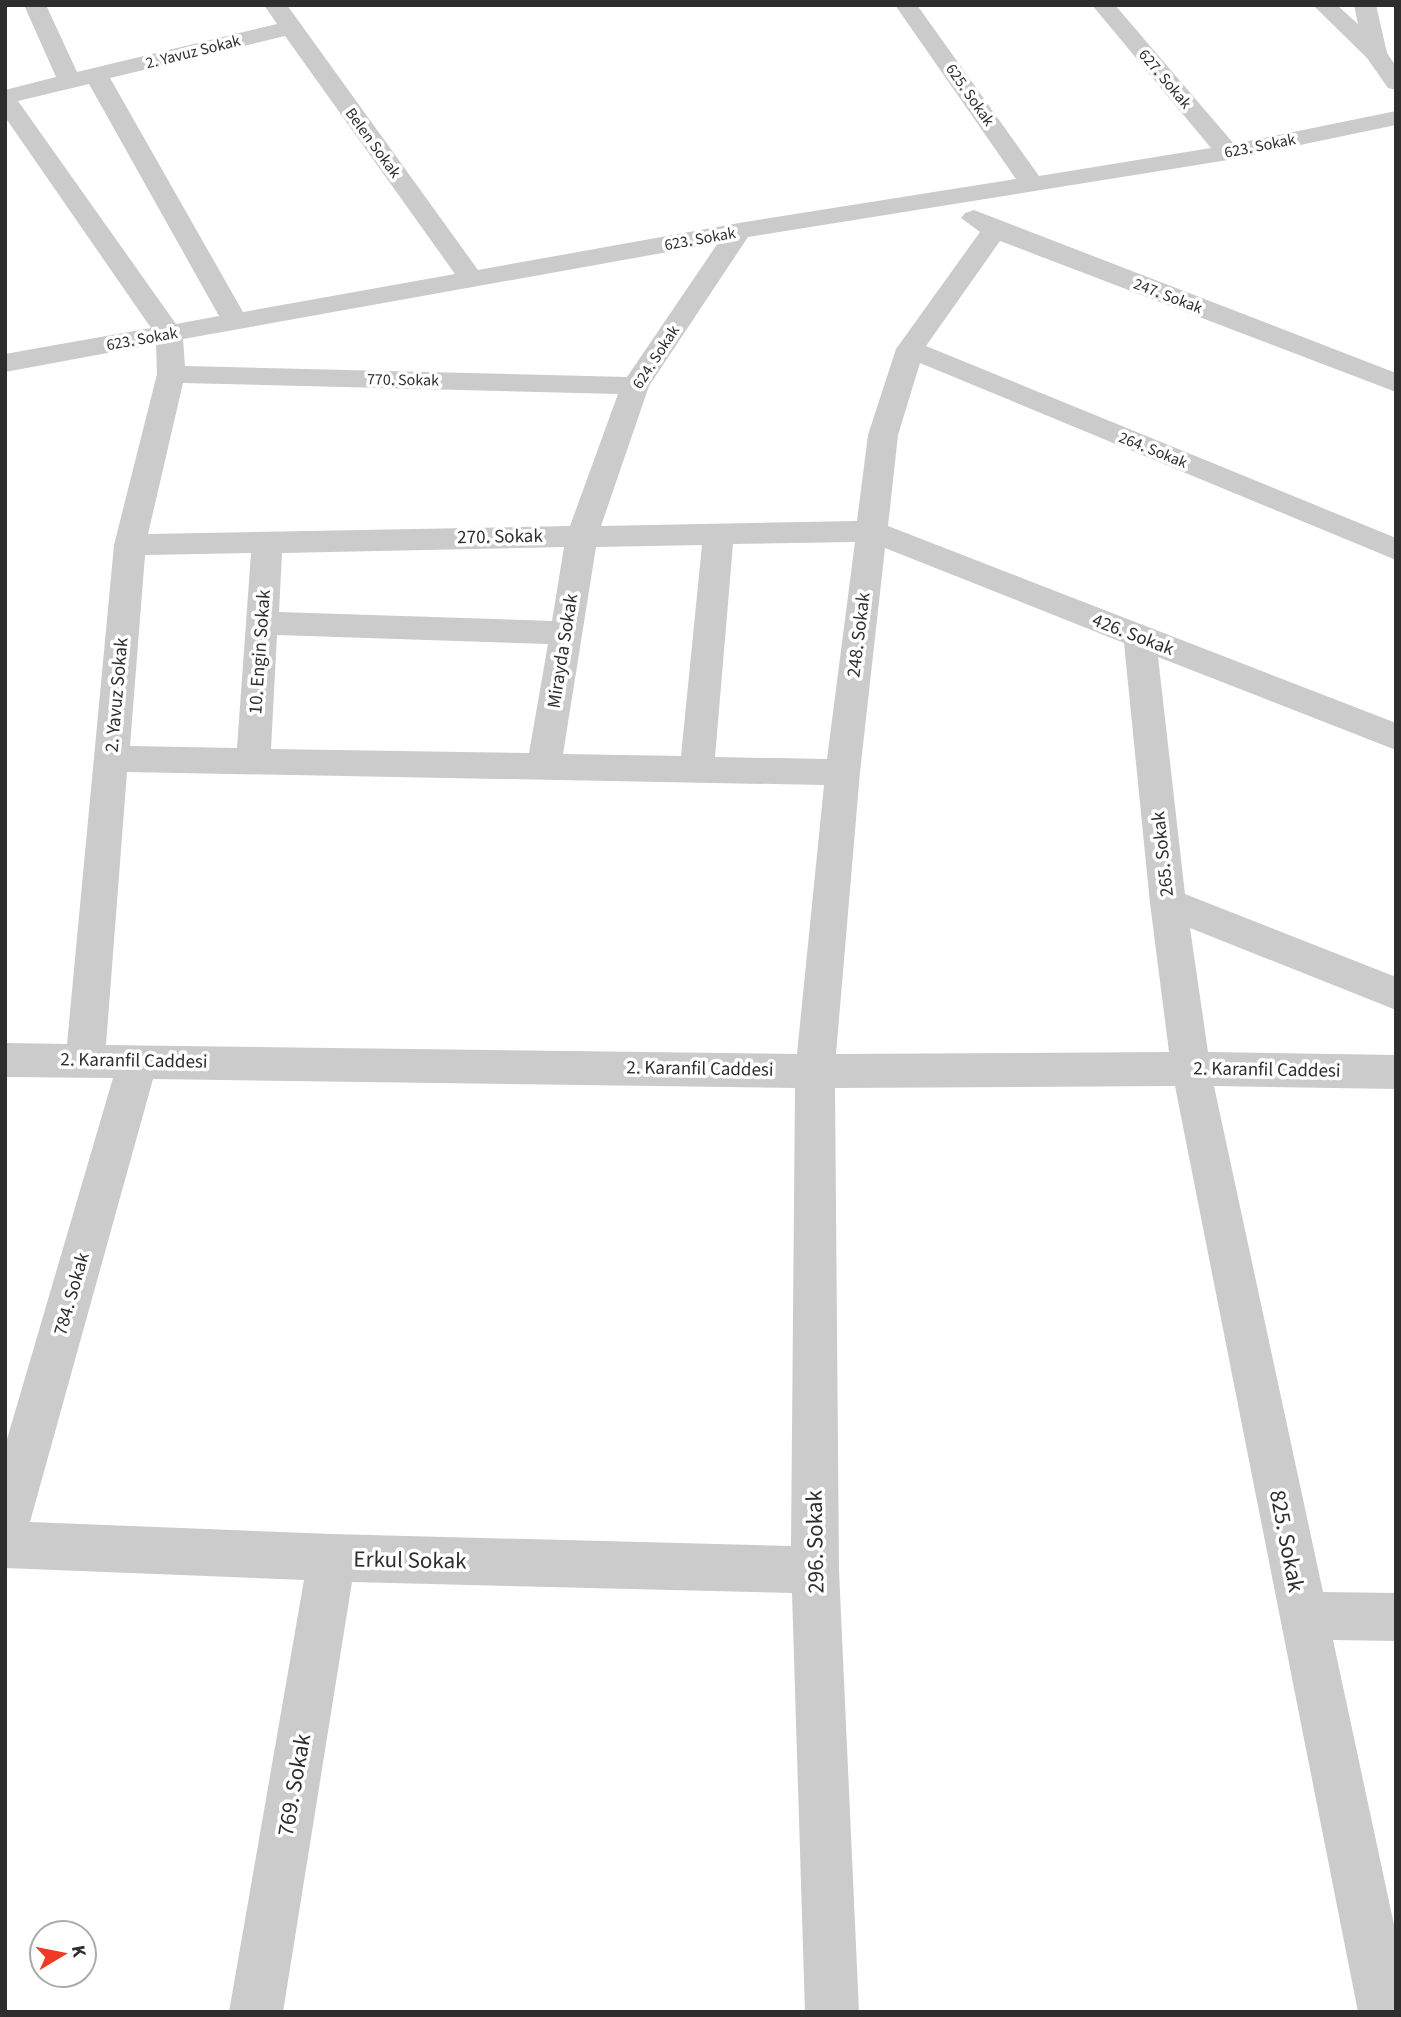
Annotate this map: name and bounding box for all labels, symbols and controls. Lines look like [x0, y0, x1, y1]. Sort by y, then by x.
street label: 2. Yavuz Sokak [143, 30, 243, 74]
street label: 627. Sokak [1133, 44, 1197, 114]
street label: 625. Sokak [940, 59, 1000, 131]
street label: Belen Sokak [340, 103, 406, 183]
street label: 623. Sokak [1223, 128, 1298, 164]
street label: 623. Sokak [663, 222, 737, 256]
street label: 247. Sokak [1130, 273, 1206, 319]
street label: 624. Sokak [627, 321, 685, 393]
street label: 623. Sokak [105, 322, 179, 356]
street label: 770. Sokak [367, 368, 439, 392]
street label: 264. Sokak [1115, 426, 1191, 474]
street label: 270. Sokak [457, 523, 544, 551]
street label: 10. Engin Sokak [242, 588, 278, 715]
street label: 248. Sokak [840, 590, 878, 679]
street label: Mirayda Sokak [541, 591, 585, 710]
street label: 426. Sokak [1088, 607, 1178, 663]
street label: 2. Yavuz Sokak [99, 636, 136, 753]
street label: 265. Sokak [1145, 809, 1181, 898]
street label: 2. Karanfil Caddesi [60, 1046, 208, 1076]
street label: 2. Karanfil Caddesi [626, 1054, 774, 1084]
street label: 2. Karanfil Caddesi [1193, 1055, 1341, 1085]
street label: 784. Sokak [47, 1249, 97, 1339]
street label: 825. Sokak [1261, 1487, 1313, 1596]
street label: 296. Sokak [798, 1489, 832, 1594]
street label: Erkul Sokak [353, 1543, 467, 1577]
street label: 769. Sokak [269, 1731, 319, 1839]
north arrow [28, 1919, 98, 1989]
text: K [64, 1943, 93, 1960]

